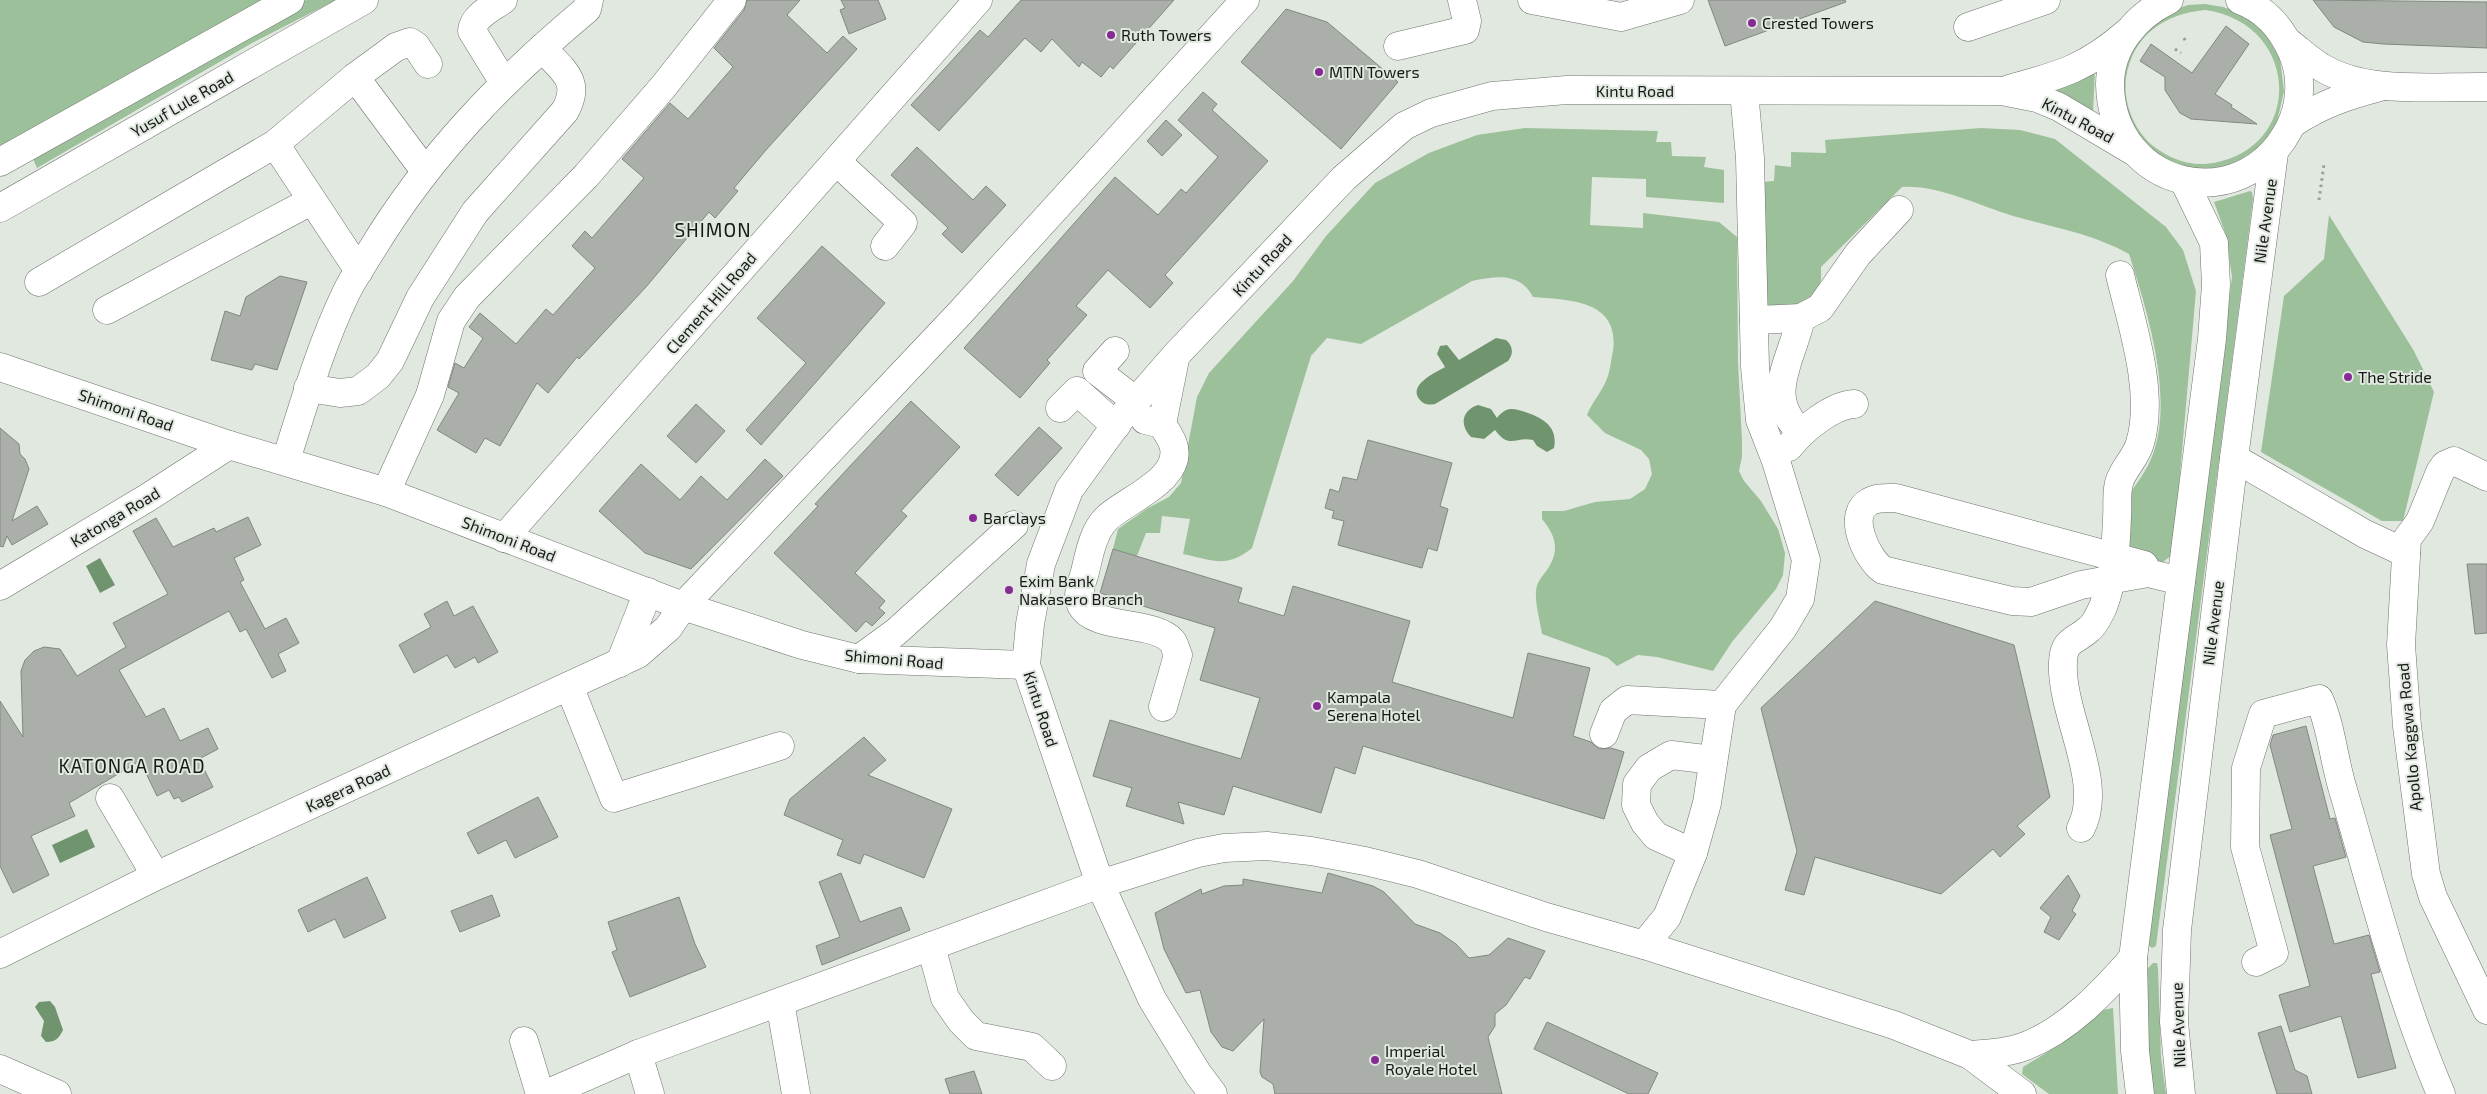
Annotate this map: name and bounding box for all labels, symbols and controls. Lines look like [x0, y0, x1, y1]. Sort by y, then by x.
place label: Crested Towers [1762, 13, 1874, 32]
marker: Crested Towers [1746, 17, 1758, 29]
place label: Ruth Towers [1121, 25, 1211, 44]
marker: Ruth Towers [1105, 29, 1117, 41]
place label: MTN Towers [1329, 62, 1420, 81]
marker: MTN Towers [1313, 66, 1325, 78]
street label: Yusuf Lule Road [127, 67, 236, 141]
street label: Kintu Road [1596, 81, 1674, 100]
street label: Kintu Road [2039, 93, 2117, 146]
street label: Nile Avenue [2249, 177, 2280, 265]
district label: SHIMON [674, 218, 752, 241]
street label: Kintu Road [1228, 230, 1295, 300]
street label: Clement Hill Road [661, 248, 760, 357]
place label: The Stride [2358, 367, 2432, 386]
marker: The Stride [2342, 371, 2354, 383]
street label: Shimoni Road [76, 384, 176, 435]
street label: Katonga Road [67, 482, 163, 551]
place label: Barclays [983, 508, 1046, 527]
street label: Shimoni Road [460, 512, 559, 565]
marker: Barclays [967, 512, 979, 524]
place label: Exim Bank Nakasero Branch [1019, 571, 1143, 608]
street label: Nile Avenue [2198, 579, 2227, 666]
marker: Exim Bank Nakasero Branch [1003, 584, 1015, 596]
street label: Shimoni Road [844, 645, 944, 672]
street label: Apollo Kaggwa Road [2393, 662, 2424, 812]
street label: Kintu Road [1020, 669, 1063, 749]
place label: Kampala Serena Hotel [1327, 687, 1420, 724]
marker: Kampala Serena Hotel [1311, 700, 1323, 712]
district label: KATONGA ROAD [58, 754, 206, 777]
street label: Kagera Road [302, 760, 393, 815]
street label: Nile Avenue [2167, 982, 2188, 1068]
place label: Imperial Royale Hotel [1385, 1041, 1477, 1078]
marker: Imperial Royale Hotel [1369, 1054, 1381, 1066]

